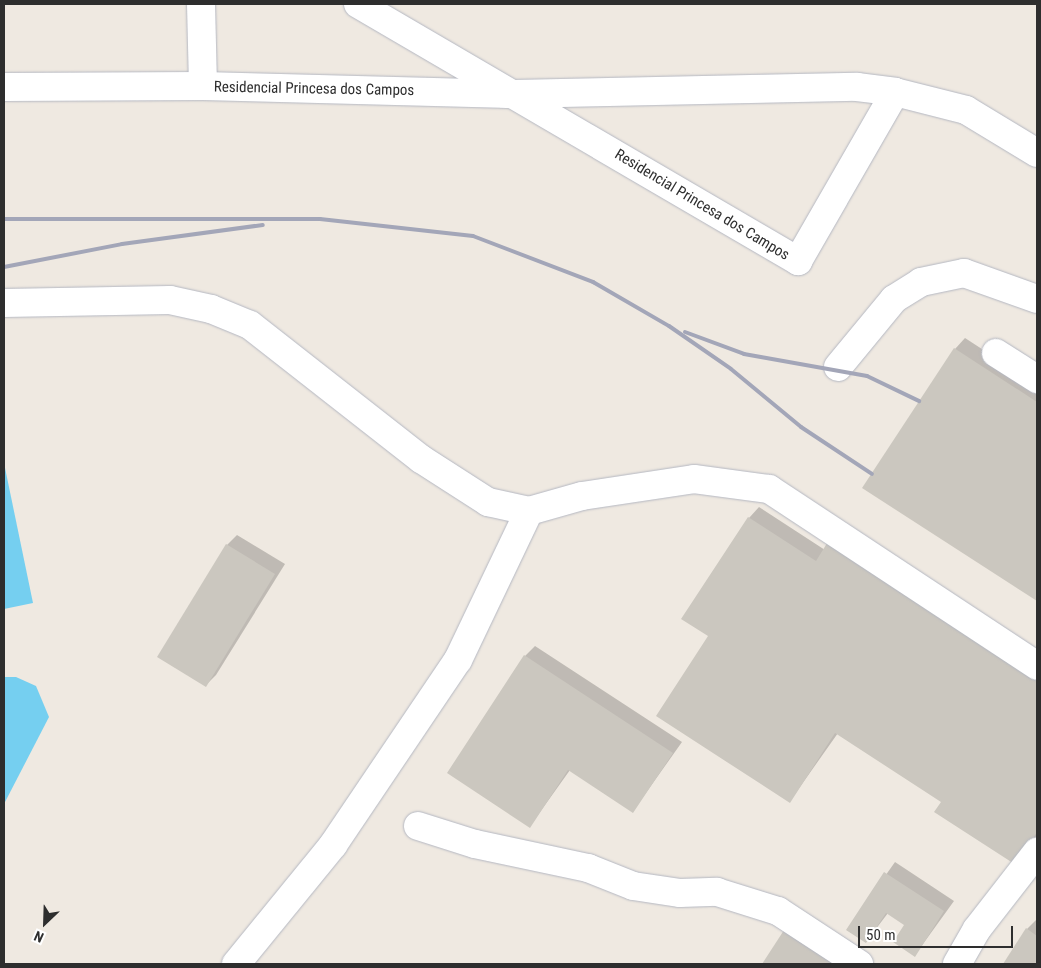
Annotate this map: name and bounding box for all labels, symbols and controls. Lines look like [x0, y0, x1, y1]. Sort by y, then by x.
street label: Residencial Princesa dos Campos [214, 78, 414, 100]
street label: Residencial Princesa dos Campos [611, 146, 793, 264]
north arrow [20, 898, 70, 948]
scale bar [861, 916, 1016, 948]
text: 50 m [866, 926, 896, 944]
text: N [32, 928, 46, 946]

